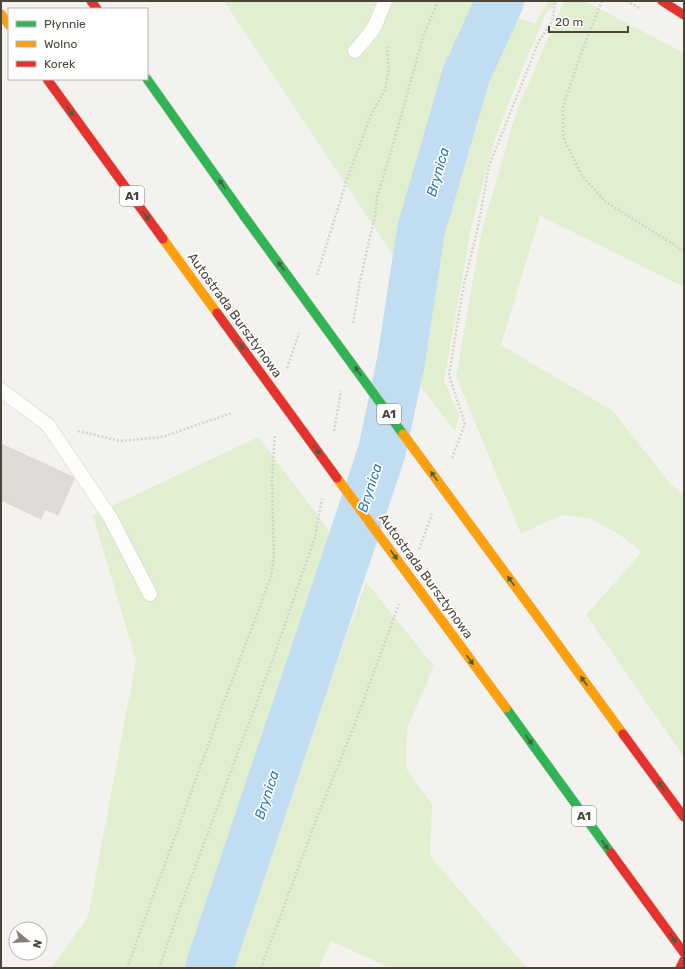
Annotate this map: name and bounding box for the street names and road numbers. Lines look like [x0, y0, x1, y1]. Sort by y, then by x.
road number: A1 [120, 186, 144, 206]
street label: Autostrada Bursztynowa [185, 250, 285, 380]
road number: A1 [377, 404, 401, 424]
street label: Autostrada Bursztynowa [376, 511, 476, 641]
road number: A1 [572, 806, 596, 826]

